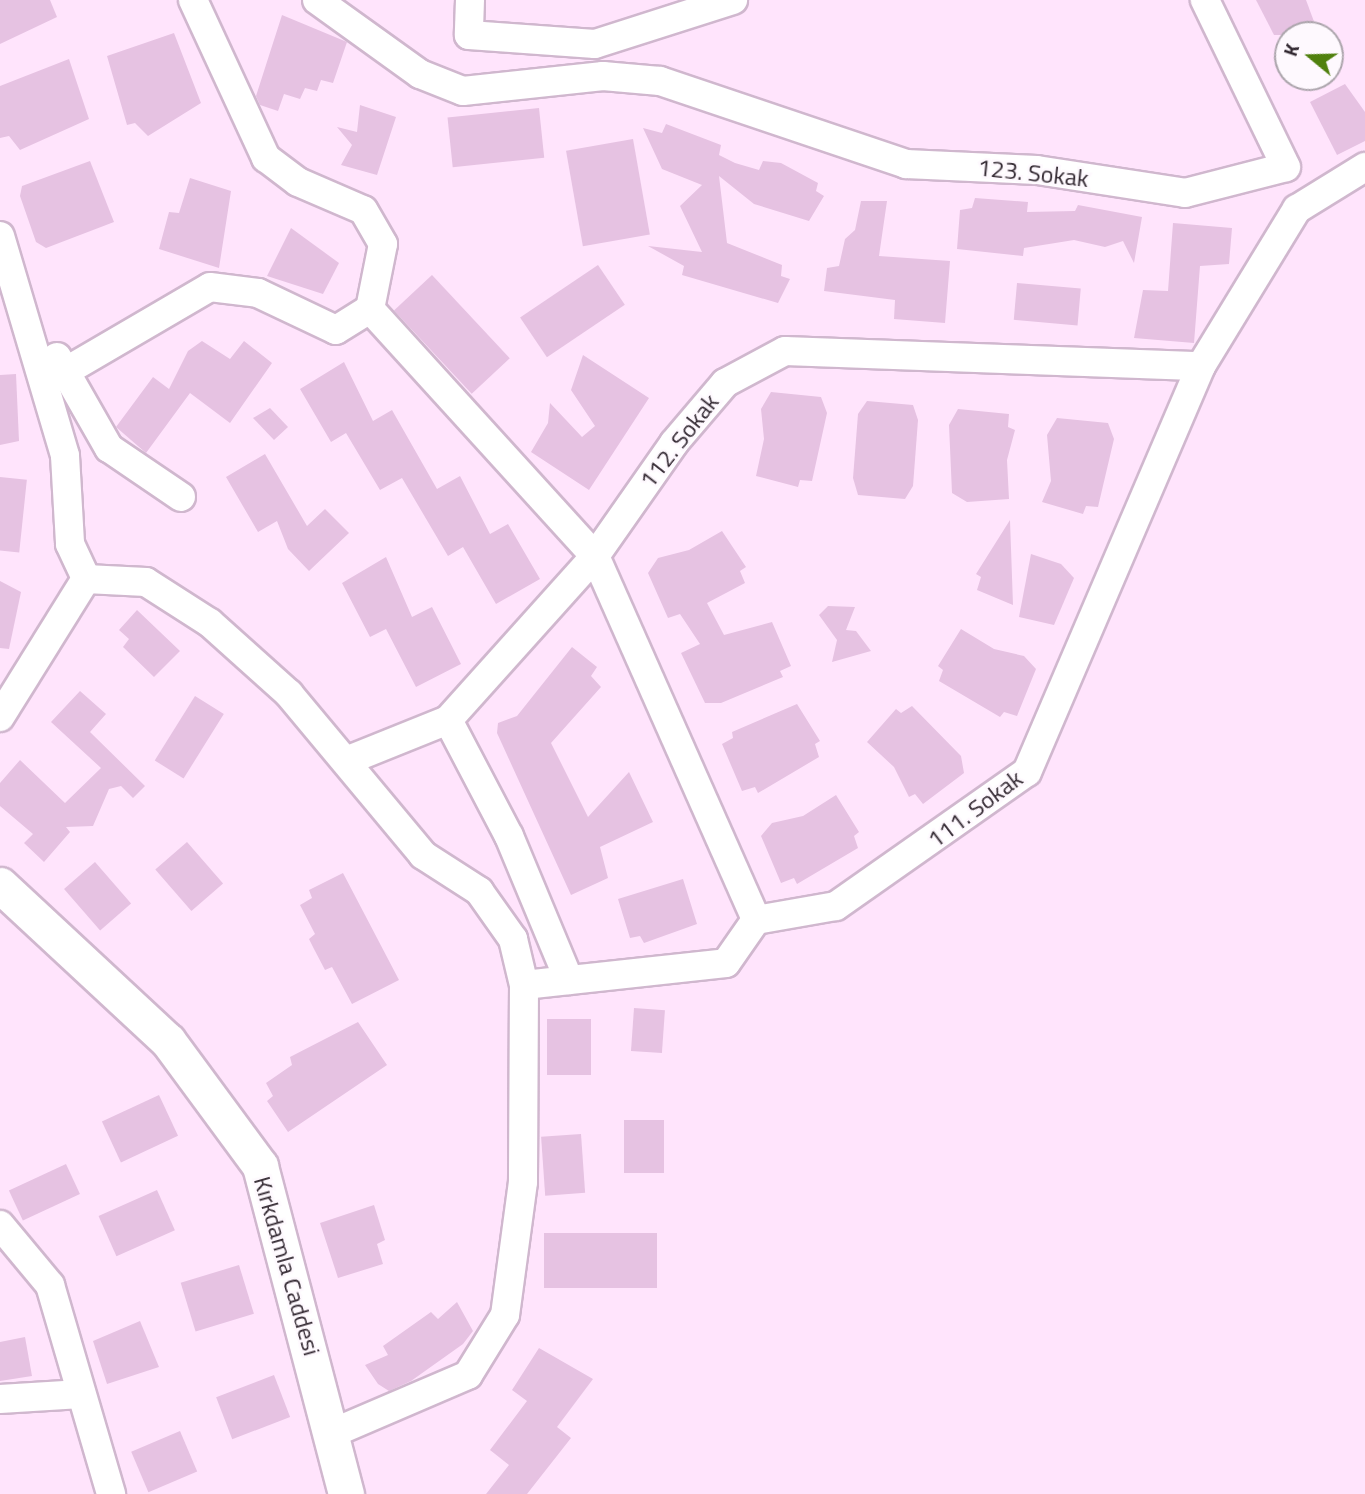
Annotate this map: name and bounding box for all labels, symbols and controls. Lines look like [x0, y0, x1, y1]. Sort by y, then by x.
north arrow [1274, 21, 1344, 91]
text: K [1275, 40, 1306, 60]
street label: 123. Sokak [976, 153, 1090, 193]
street label: 112. Sokak [633, 388, 725, 494]
street label: 111. Sokak [922, 764, 1028, 854]
street label: Kırkdamla Caddesi [248, 1173, 326, 1359]

